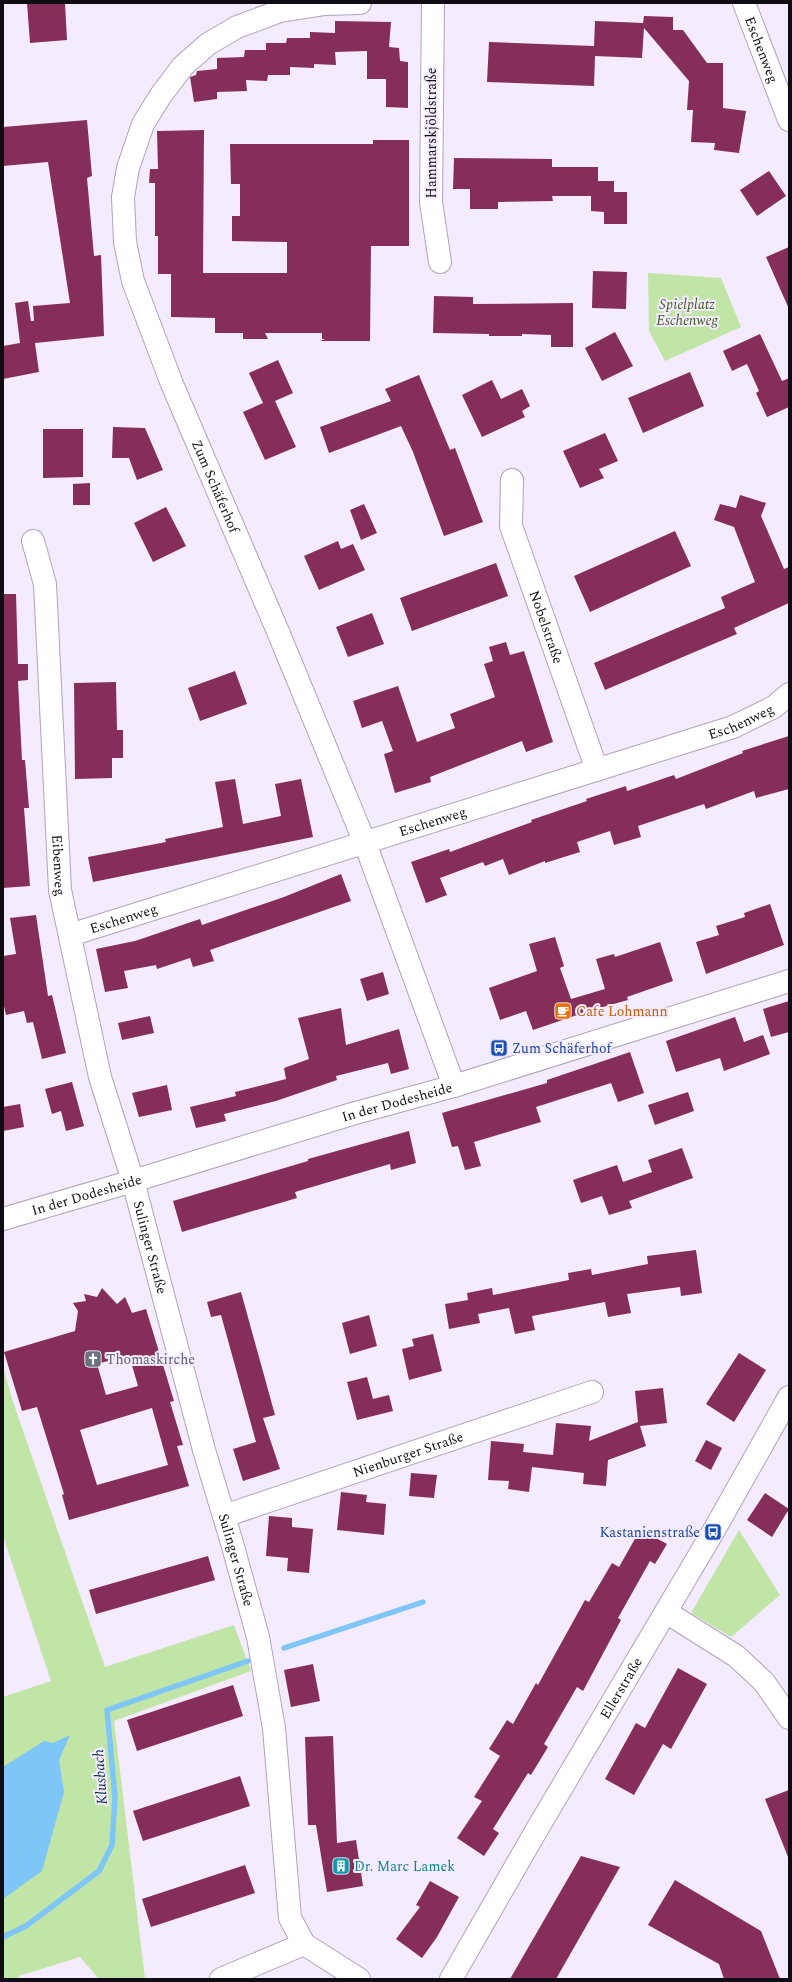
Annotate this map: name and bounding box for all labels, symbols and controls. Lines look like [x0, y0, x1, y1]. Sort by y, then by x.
street label: Eschenweg [739, 13, 784, 86]
street label: Hammarskjöldstraße [421, 67, 442, 198]
park label: Spielplatz Eschenweg [656, 294, 719, 331]
street label: Zum Schäferhof [186, 437, 245, 537]
street label: Nobelstraße [524, 588, 569, 667]
street label: Eschenweg [705, 699, 777, 745]
street label: Eschenweg [396, 801, 469, 842]
street label: Eibenweg [46, 834, 71, 898]
street label: Eschenweg [87, 898, 160, 939]
cafe icon: Cafe Lohmann [553, 1001, 573, 1021]
place label: Cafe Lohmann [576, 1001, 668, 1022]
bus stop icon: Zum Schäferhof [489, 1038, 509, 1058]
place label: Zum Schäferhof [512, 1038, 612, 1059]
street label: In der Dodesheide [339, 1077, 455, 1128]
street label: In der Dodesheide [29, 1169, 145, 1221]
street label: Sulinger Straße [128, 1199, 172, 1297]
church icon: Thomaskirche [83, 1349, 103, 1369]
place label: Thomaskirche [106, 1349, 195, 1370]
street label: Nienburger Straße [350, 1426, 466, 1483]
street label: Sulinger Straße [213, 1511, 259, 1609]
place label: Kastanienstraße [600, 1522, 700, 1543]
bus stop icon: Kastanienstraße [703, 1522, 723, 1542]
street label: Ellerstraße [595, 1653, 648, 1723]
water label: Klusbach [87, 1748, 114, 1806]
building icon: Dr. Marc Lamek [331, 1856, 351, 1876]
place label: Dr. Marc Lamek [354, 1856, 455, 1877]

